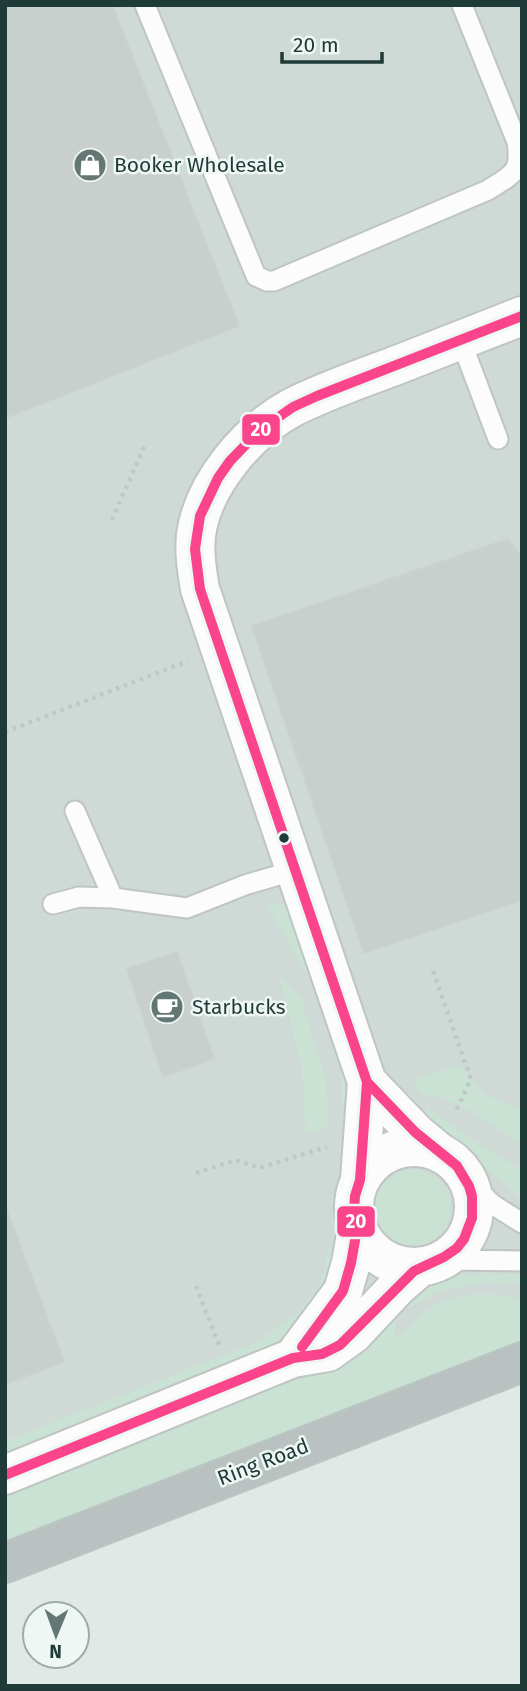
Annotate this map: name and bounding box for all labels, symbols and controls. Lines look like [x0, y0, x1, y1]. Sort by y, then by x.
scale bar [282, 21, 382, 65]
text: 20 m [293, 32, 339, 58]
shop icon: Booker Wholesale [71, 146, 109, 184]
place label: Booker Wholesale [114, 152, 285, 178]
line badge: 20 [241, 413, 281, 446]
text: 20 [251, 418, 271, 441]
unlabelled marker [277, 831, 291, 845]
cafe icon: Starbucks [148, 988, 186, 1026]
place label: Starbucks [192, 994, 286, 1020]
line badge: 20 [336, 1205, 376, 1238]
text: 20 [346, 1210, 366, 1233]
street label: Ring Road [214, 1433, 312, 1491]
north arrow [21, 1600, 91, 1670]
text: N [49, 1640, 62, 1663]

